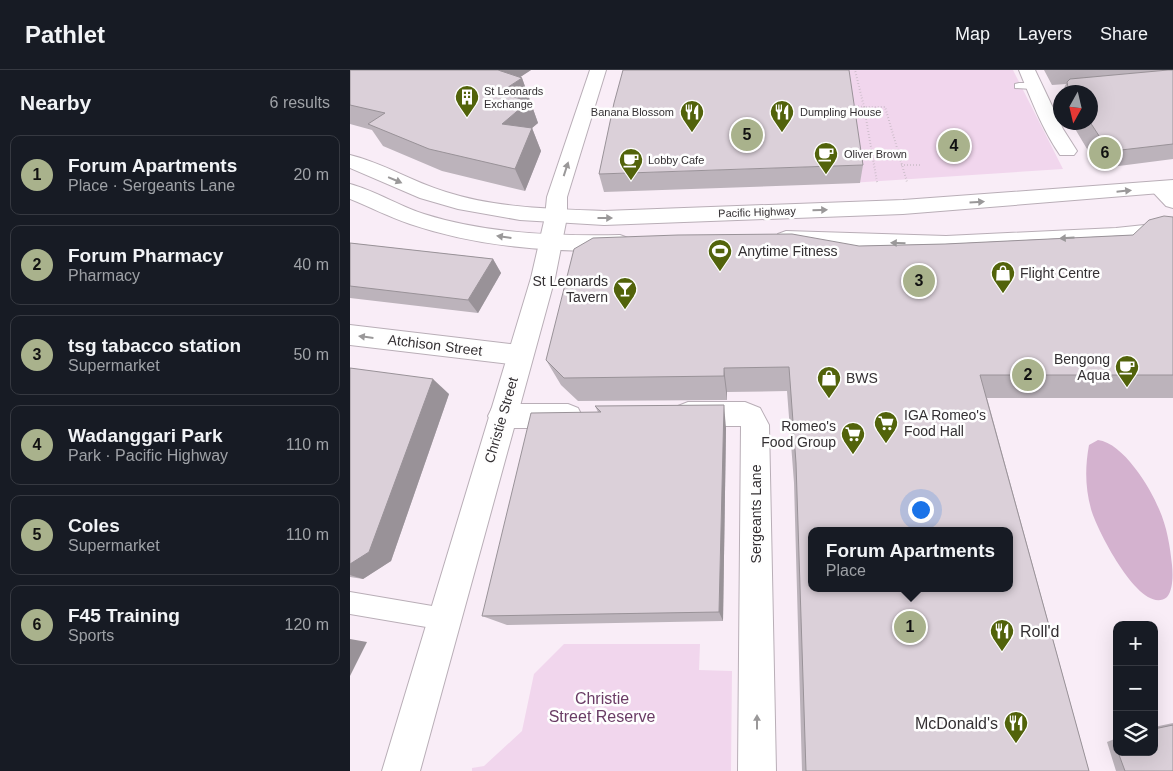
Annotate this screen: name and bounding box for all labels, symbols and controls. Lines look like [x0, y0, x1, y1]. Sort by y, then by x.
text: Pathlet [25, 21, 105, 48]
text: Map [955, 24, 990, 44]
text: Layers [1018, 24, 1072, 44]
text: Share [1100, 24, 1148, 44]
building icon: St Leonards Exchange [454, 84, 480, 118]
place label: St Leonards Exchange [484, 85, 544, 110]
north arrow [1053, 85, 1098, 130]
text: Nearby [20, 91, 91, 114]
text: 6 results [270, 94, 330, 111]
restaurant icon: Banana Blossom [679, 99, 705, 133]
restaurant icon: Dumpling House [769, 99, 795, 133]
place label: Banana Blossom [591, 106, 674, 118]
place label: Dumpling House [800, 106, 881, 118]
pin: 5 [731, 116, 763, 154]
pin: 4 [938, 127, 970, 165]
pin: 6 [1089, 134, 1121, 172]
cafe icon: Oliver Brown [813, 141, 839, 175]
cafe icon: Lobby Cafe [618, 147, 644, 181]
place label: Oliver Brown [844, 148, 907, 160]
place label: Lobby Cafe [648, 154, 704, 166]
text: Forum Apartments [68, 155, 237, 176]
one-way arrow [563, 162, 571, 177]
text: 1 [33, 166, 41, 183]
text: 20 m [293, 166, 329, 183]
one-way arrow [388, 176, 403, 184]
text: Place · Sergeants Lane [68, 177, 235, 194]
one-way arrow [1116, 187, 1132, 195]
one-way arrow [969, 198, 985, 206]
street label: Pacific Highway [718, 205, 797, 219]
one-way arrow [812, 206, 828, 214]
one-way arrow [597, 214, 613, 222]
one-way arrow [496, 233, 512, 241]
one-way arrow [1059, 234, 1075, 242]
sports icon: Anytime Fitness [707, 238, 733, 272]
one-way arrow [889, 239, 905, 247]
place label: Anytime Fitness [738, 243, 838, 259]
text: Forum Pharmacy [68, 245, 223, 266]
text: 2 [33, 256, 41, 273]
text: 40 m [293, 256, 329, 273]
shop icon: Flight Centre [990, 260, 1016, 294]
pin: 3 [903, 262, 935, 300]
place label: Flight Centre [1020, 265, 1100, 281]
text: Pharmacy [68, 267, 140, 284]
place label: St Leonards Tavern [533, 273, 608, 305]
bar icon: St Leonards Tavern [612, 276, 638, 310]
street label: Atchison Street [387, 331, 483, 359]
one-way arrow [358, 333, 374, 341]
text: tsg tabacco station [68, 335, 241, 356]
text: 3 [33, 346, 41, 363]
text: 50 m [293, 346, 329, 363]
place label: Bengong Aqua [1054, 351, 1110, 383]
cafe icon: Bengong Aqua [1114, 354, 1140, 388]
pin: 2 [1012, 356, 1044, 394]
text: Supermarket [68, 357, 160, 374]
shop icon: BWS [816, 365, 842, 399]
place label: BWS [846, 370, 878, 386]
street label: Christie Street [481, 375, 521, 465]
place label: IGA Romeo's Food Hall [904, 407, 986, 439]
supermarket icon: IGA Romeo's Food Hall [873, 410, 899, 444]
place label: Romeo's Food Group [761, 418, 836, 450]
supermarket icon: Romeo's Food Group [840, 421, 866, 455]
text: Wadanggari Park [68, 425, 223, 446]
text: 4 [33, 436, 41, 453]
text: 110 m [286, 436, 329, 453]
text: Park · Pacific Highway [68, 447, 228, 464]
street label: Sergeants Lane [748, 464, 764, 563]
your location [908, 497, 934, 523]
text: Coles [68, 515, 120, 536]
text: 5 [33, 526, 41, 543]
text: 110 m [286, 526, 329, 543]
popup [808, 527, 1013, 592]
text: Supermarket [68, 537, 160, 554]
text: Forum Apartments [826, 540, 995, 561]
text: Place [826, 562, 866, 579]
text: F45 Training [68, 605, 180, 626]
pin: 1 [894, 608, 926, 646]
text: 6 [33, 616, 41, 633]
text: 120 m [285, 616, 329, 633]
restaurant icon: Roll'd [989, 618, 1015, 652]
map controls [1113, 621, 1158, 756]
button: + [1113, 621, 1158, 666]
place label: Roll'd [1020, 623, 1060, 640]
text: Sports [68, 627, 114, 644]
button: − [1113, 666, 1158, 711]
park label: Christie Street Reserve [549, 690, 655, 725]
restaurant icon: McDonald's [1003, 710, 1029, 744]
button: layers [1113, 711, 1158, 756]
one-way arrow [753, 714, 761, 730]
place label: McDonald's [915, 715, 998, 732]

